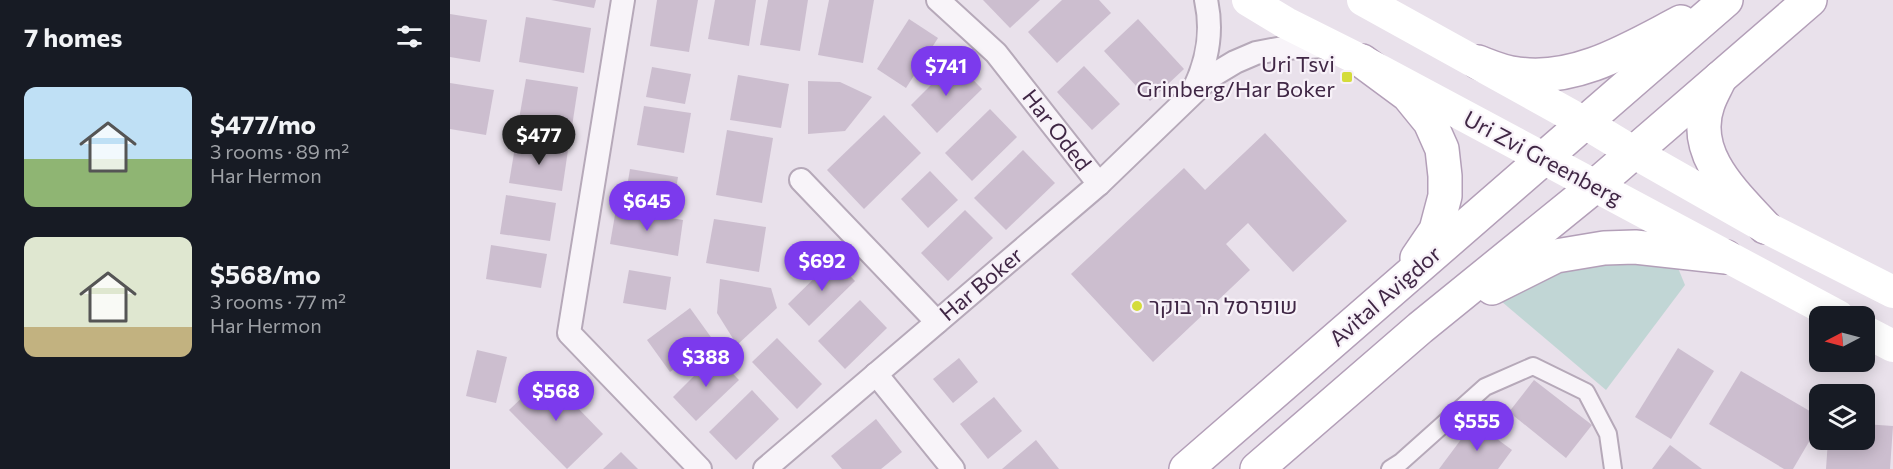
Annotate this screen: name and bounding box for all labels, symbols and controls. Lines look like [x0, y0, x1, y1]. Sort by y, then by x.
icon: filters [393, 20, 426, 53]
text: 7 homes [24, 21, 122, 52]
pin: $741 [910, 46, 982, 97]
place label: Uri Tsvi Grinberg/Har Boker [1137, 50, 1335, 102]
text: $741 [925, 53, 967, 77]
marker: Uri Tsvi Grinberg/Har Boker [1340, 70, 1354, 84]
street label: Har Oded [1017, 84, 1098, 176]
street label: Uri Zvi Greenberg [1459, 104, 1627, 211]
text: $477/mo [210, 108, 316, 139]
icon: home [72, 111, 144, 183]
pin: $477 [503, 115, 575, 166]
text: $477 [516, 122, 562, 146]
text: 3 rooms · 89 m² [210, 139, 349, 163]
text: Har Hermon [210, 163, 322, 187]
pin: $645 [611, 181, 683, 232]
text: $645 [623, 188, 671, 212]
street label: Avital Avigdor [1323, 240, 1446, 352]
pin: $692 [786, 241, 858, 292]
street label: Har Boker [934, 241, 1028, 326]
text: $692 [798, 248, 846, 272]
text: $568/mo [210, 258, 321, 289]
icon: home [72, 261, 144, 333]
text: 3 rooms · 77 m² [210, 289, 346, 313]
place label: שופרסל הר בוקר [1149, 292, 1298, 319]
marker: שופרסל הר בוקר [1130, 299, 1144, 313]
north arrow [1809, 306, 1875, 372]
map controls [1809, 306, 1875, 450]
text: Har Hermon [210, 313, 322, 337]
pin: $388 [670, 337, 742, 388]
text: $388 [682, 344, 730, 368]
pin: $568 [520, 371, 592, 422]
text: $568 [532, 378, 580, 402]
button: layers [1809, 384, 1875, 450]
pin: $555 [1441, 401, 1513, 452]
text: $555 [1454, 408, 1500, 432]

